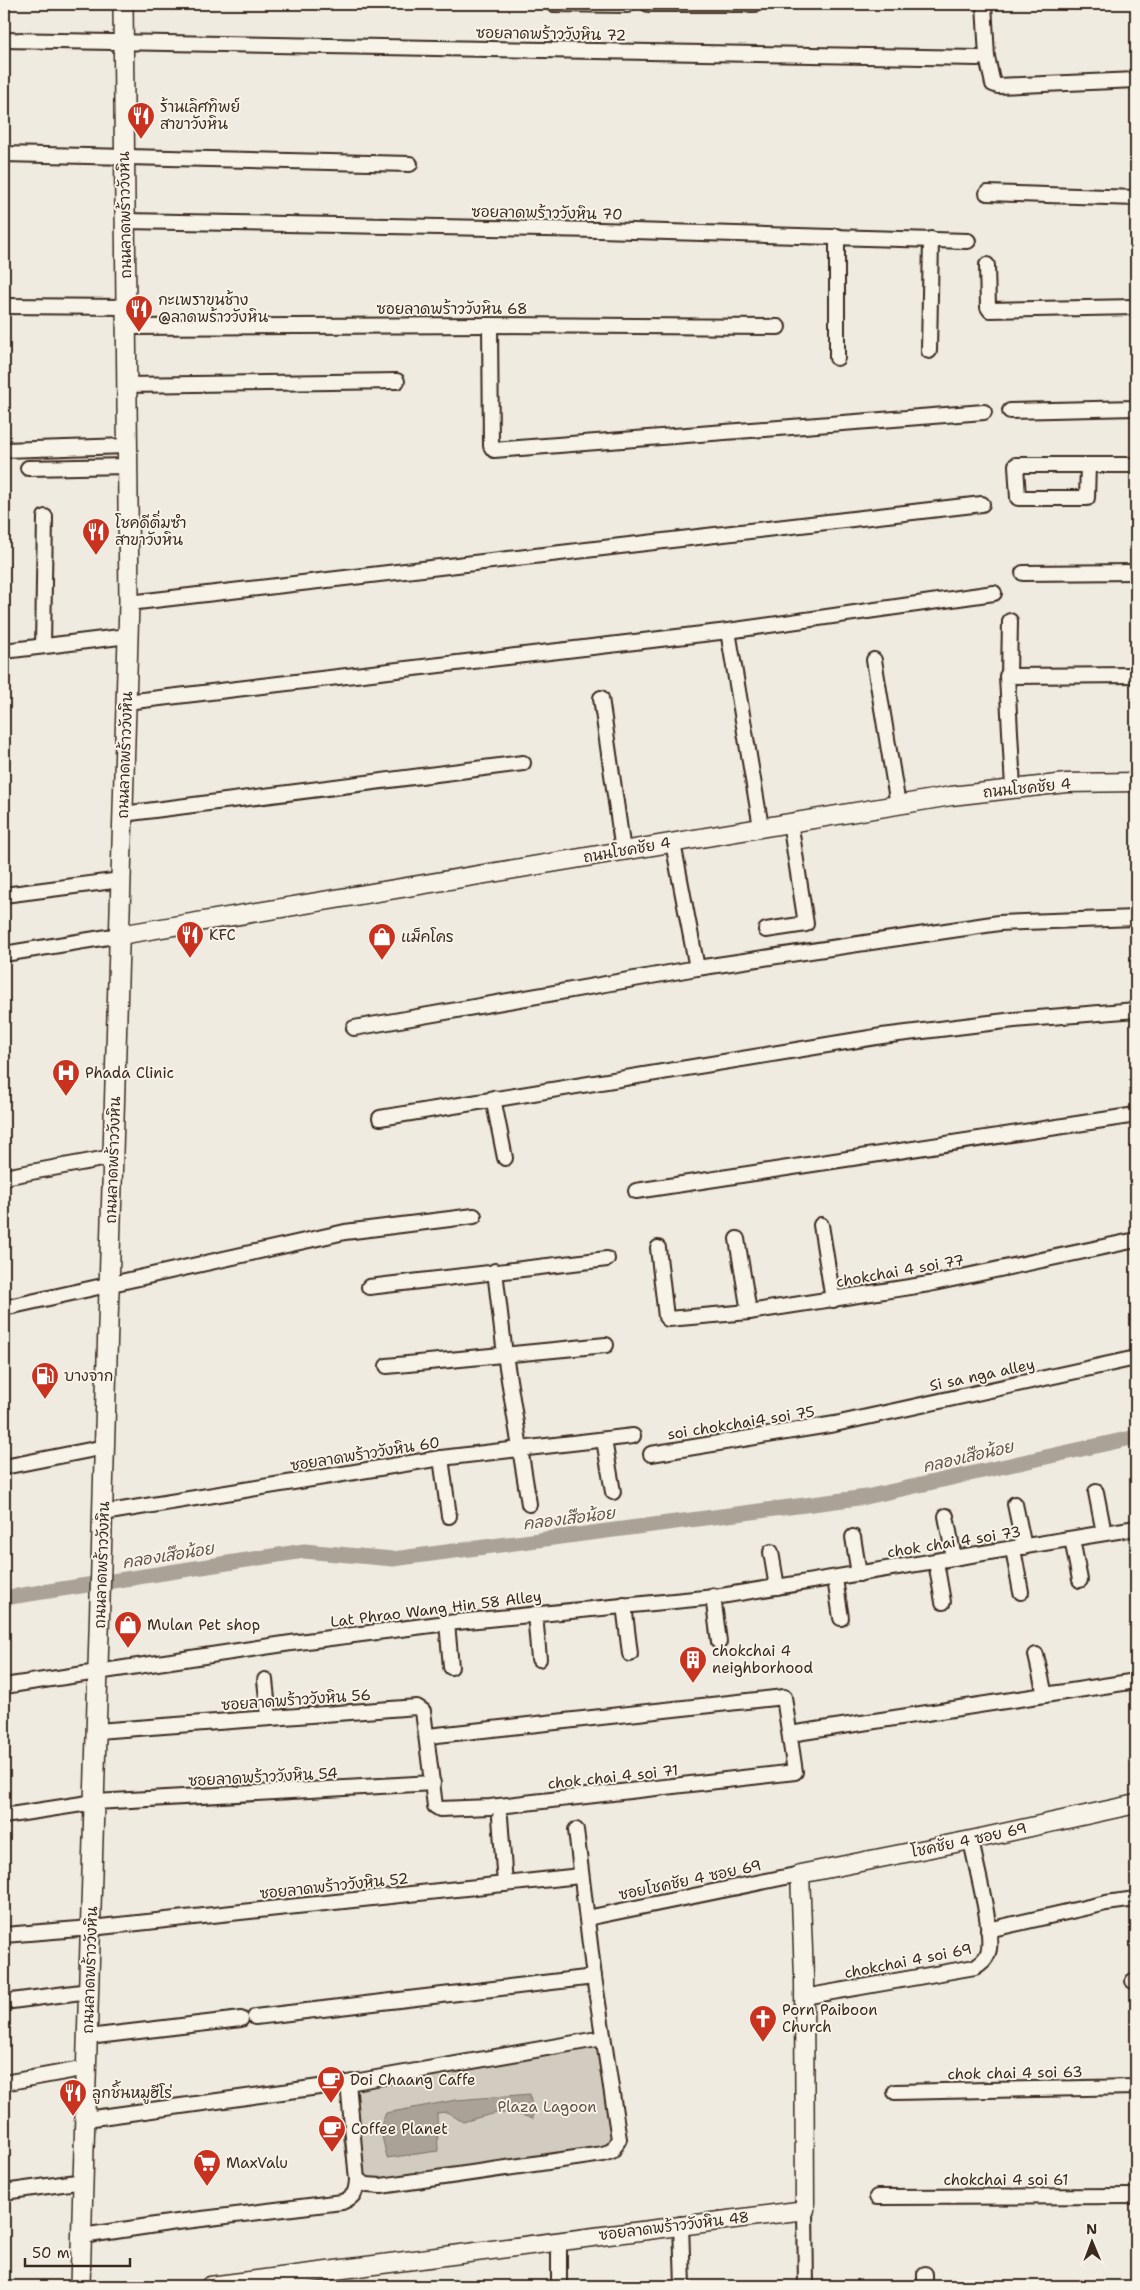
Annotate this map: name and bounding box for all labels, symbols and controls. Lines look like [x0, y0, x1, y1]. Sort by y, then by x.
street label: ซอยลาดพร้าววังหิน 72 [476, 23, 626, 45]
place label: ร้านเลิศทิพย์ สาขาวังหิน [160, 97, 240, 134]
restaurant icon: ร้านเลิศทิพย์ สาขาวังหิน [126, 101, 156, 140]
street label: ถนนลาดพร้าววังหิน [114, 151, 136, 279]
street label: ซอยลาดพร้าววังหิน 70 [471, 202, 623, 224]
place label: กะเพราขุนช้าง @ลาดพร้าววังหิน [158, 290, 268, 327]
restaurant icon: กะเพราขุนช้าง @ลาดพร้าววังหิน [124, 294, 154, 333]
street label: ซอยลาดพร้าววังหิน 68 [377, 299, 527, 319]
place label: โชคดีติ่มซำ สาขาวังหิน [115, 510, 186, 550]
restaurant icon: โชคดีติ่มซำ สาขาวังหิน [81, 517, 111, 556]
street label: ถนนลาดพร้าววังหิน [113, 691, 137, 819]
street label: ถนนโชคชัย 4 [982, 773, 1072, 803]
street label: ถนนโชคชัย 4 [582, 832, 672, 868]
restaurant icon: KFC [175, 920, 205, 959]
shop icon: แม็คโคร [367, 922, 397, 961]
place label: KFC [209, 925, 236, 945]
place label: แม็คโคร [401, 927, 454, 947]
hospital icon: Phada Clinic [51, 1058, 81, 1097]
place label: Phada Clinic [85, 1063, 174, 1083]
street label: ถนนลาดพร้าววังหิน [101, 1096, 125, 1224]
street label: chokchai 4 soi 77 [834, 1250, 966, 1292]
street label: Si sa nga alley [928, 1354, 1036, 1396]
fuel station icon: บางจาก [30, 1361, 60, 1400]
place label: บางจาก [64, 1366, 113, 1386]
street label: soi chokchai4 soi 75 [666, 1401, 816, 1445]
street label: ซอยลาดพร้าววังหิน 60 [289, 1432, 441, 1476]
water label: คลองเสือน้อย [921, 1435, 1017, 1477]
street label: ถนนลาดพร้าววังหิน [90, 1501, 114, 1629]
water label: คลองเสือน้อย [522, 1502, 618, 1535]
street label: chok chai 4 soi 73 [886, 1522, 1022, 1562]
water label: คลองเสือน้อย [121, 1538, 217, 1573]
street label: Lat Phrao Wang Hin 58 Alley [329, 1586, 543, 1632]
shop icon: Mulan Pet shop [113, 1610, 143, 1649]
place label: Mulan Pet shop [147, 1615, 260, 1635]
place label: chokchai 4 neighborhood [712, 1641, 813, 1678]
building icon: chokchai 4 neighborhood [678, 1645, 708, 1684]
street label: ซอยลาดพร้าววังหิน 56 [220, 1685, 372, 1715]
street label: chok chai 4 soi 71 [547, 1760, 679, 1794]
street label: ซอยลาดพร้าววังหิน 54 [188, 1763, 338, 1791]
street label: โชคชัย 4 ซอย 69 [909, 1818, 1029, 1862]
street label: ซอยโชคชัย 4 ซอย 69 [617, 1855, 763, 1905]
street label: ซอยลาดพร้าววังหิน 52 [259, 1868, 409, 1904]
street label: ถนนลาดพร้าววังหิน [78, 1906, 102, 2034]
street label: chokchai 4 soi 69 [843, 1939, 973, 1983]
place label: Porn Paiboon Church [782, 2000, 877, 2037]
church icon: Porn Paiboon Church [748, 2004, 778, 2043]
street label: chok chai 4 soi 63 [947, 2062, 1083, 2084]
cafe icon: Doi Chaang Caffe [316, 2065, 346, 2104]
place label: Doi Chaang Caffe [350, 2070, 475, 2090]
restaurant icon: ลูกชิ้นหมูฮีโร่ [58, 2078, 88, 2117]
place label: ลูกชิ้นหมูฮีโร่ [92, 2080, 172, 2104]
park label: Plaza Lagoon [497, 2097, 597, 2117]
cafe icon: Coffee Planet [317, 2114, 347, 2153]
place label: Coffee Planet [351, 2119, 448, 2139]
supermarket icon: MaxValu [192, 2148, 222, 2187]
place label: MaxValu [226, 2153, 288, 2173]
street label: chokchai 4 soi 61 [943, 2170, 1069, 2190]
street label: ซอยลาดพร้าววังหิน 48 [598, 2207, 750, 2245]
north arrow [1068, 2218, 1118, 2268]
text: N [1086, 2220, 1097, 2238]
scale bar [25, 2235, 130, 2267]
text: 50 m [32, 2243, 70, 2263]

